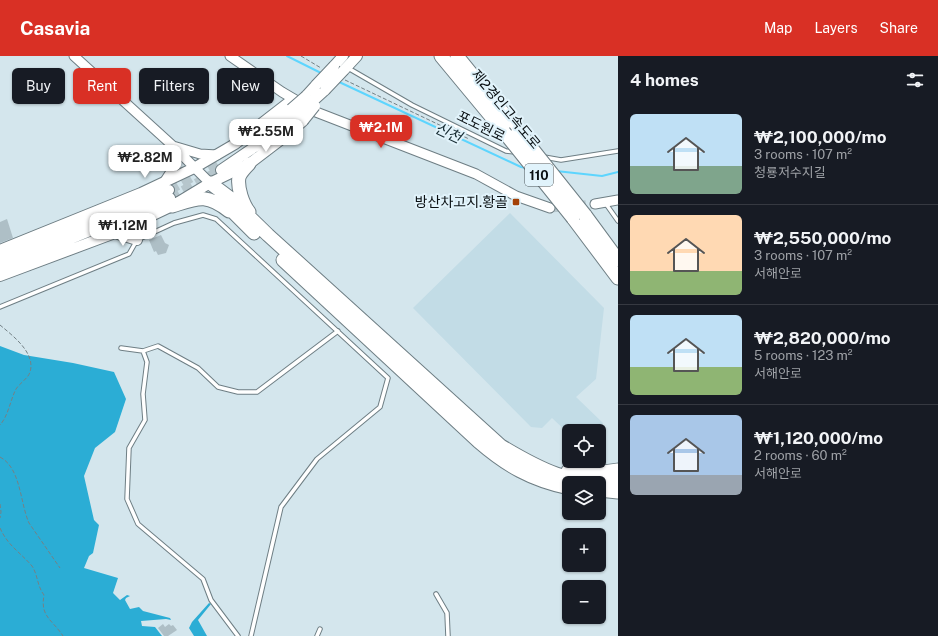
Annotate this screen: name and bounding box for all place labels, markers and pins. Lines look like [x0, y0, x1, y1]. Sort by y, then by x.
pin: ₩2.1M [353, 115, 409, 149]
pin: ₩2.55M [233, 119, 299, 153]
pin: ₩2.82M [112, 145, 178, 179]
place label: 방산차고지.황골 [415, 194, 508, 210]
marker: 방산차고지.황골 [511, 197, 521, 207]
pin: ₩1.12M [90, 213, 156, 247]

